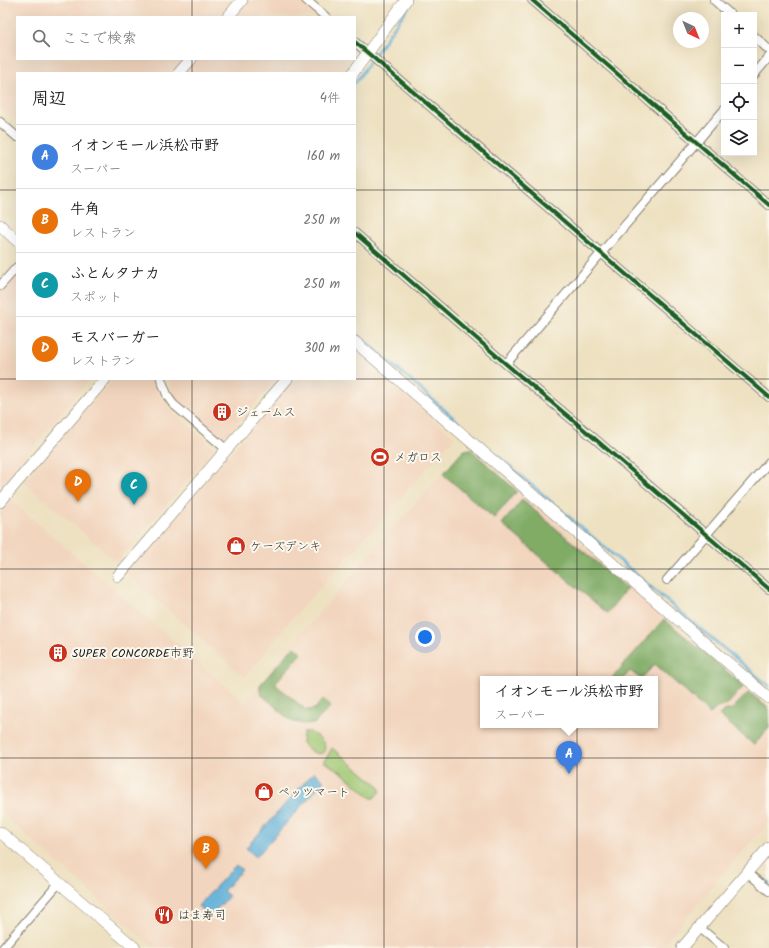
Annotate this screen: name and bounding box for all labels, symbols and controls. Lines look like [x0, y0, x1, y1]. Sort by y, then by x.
north arrow [673, 12, 709, 48]
map controls [721, 12, 757, 156]
button: + [721, 12, 757, 48]
search box [16, 16, 356, 60]
icon: search [30, 27, 52, 49]
text: ここで検索 [62, 27, 137, 51]
button: − [721, 48, 757, 84]
button: locate [721, 84, 757, 120]
text: 周辺 [32, 86, 66, 113]
text: 4件 [320, 88, 340, 109]
button: layers [721, 120, 757, 156]
text: イオンモール浜松市野 [70, 134, 219, 158]
text: A [41, 146, 49, 167]
text: 160 m [307, 146, 340, 167]
text: スーパー [70, 159, 121, 180]
text: 牛角 [70, 198, 100, 222]
text: B [41, 210, 49, 231]
text: 250 m [303, 210, 340, 231]
text: レストラン [70, 223, 136, 244]
text: ふとんタナカ [70, 262, 160, 286]
text: C [41, 274, 49, 295]
text: 250 m [303, 274, 340, 295]
text: スポット [70, 287, 122, 308]
text: モスバーガー [70, 326, 160, 350]
text: D [41, 338, 49, 359]
text: 300 m [304, 338, 340, 359]
text: レストラン [70, 351, 136, 372]
building icon: ジェームス [211, 401, 233, 423]
place label: ジェームス [236, 403, 296, 422]
sports icon: メガロス [369, 446, 391, 468]
place label: メガロス [394, 448, 442, 467]
pin: D [65, 469, 91, 502]
pin: C [121, 472, 147, 505]
shop icon: ケーズデンキ [225, 535, 247, 557]
place label: ケーズデンキ [250, 537, 321, 556]
your location [415, 627, 435, 647]
building icon: SUPER CONCORDE市野 [47, 642, 69, 664]
place label: SUPER CONCORDE市野 [72, 644, 194, 663]
popup [480, 676, 658, 728]
text: イオンモール浜松市野 [494, 680, 644, 704]
text: スーパー [494, 705, 546, 726]
pin: A [556, 741, 582, 774]
shop icon: ペッツマート [253, 781, 275, 803]
place label: ペッツマート [278, 783, 350, 802]
pin: B [193, 836, 219, 869]
restaurant icon: はま寿司 [153, 904, 175, 926]
place label: はま寿司 [178, 906, 226, 925]

